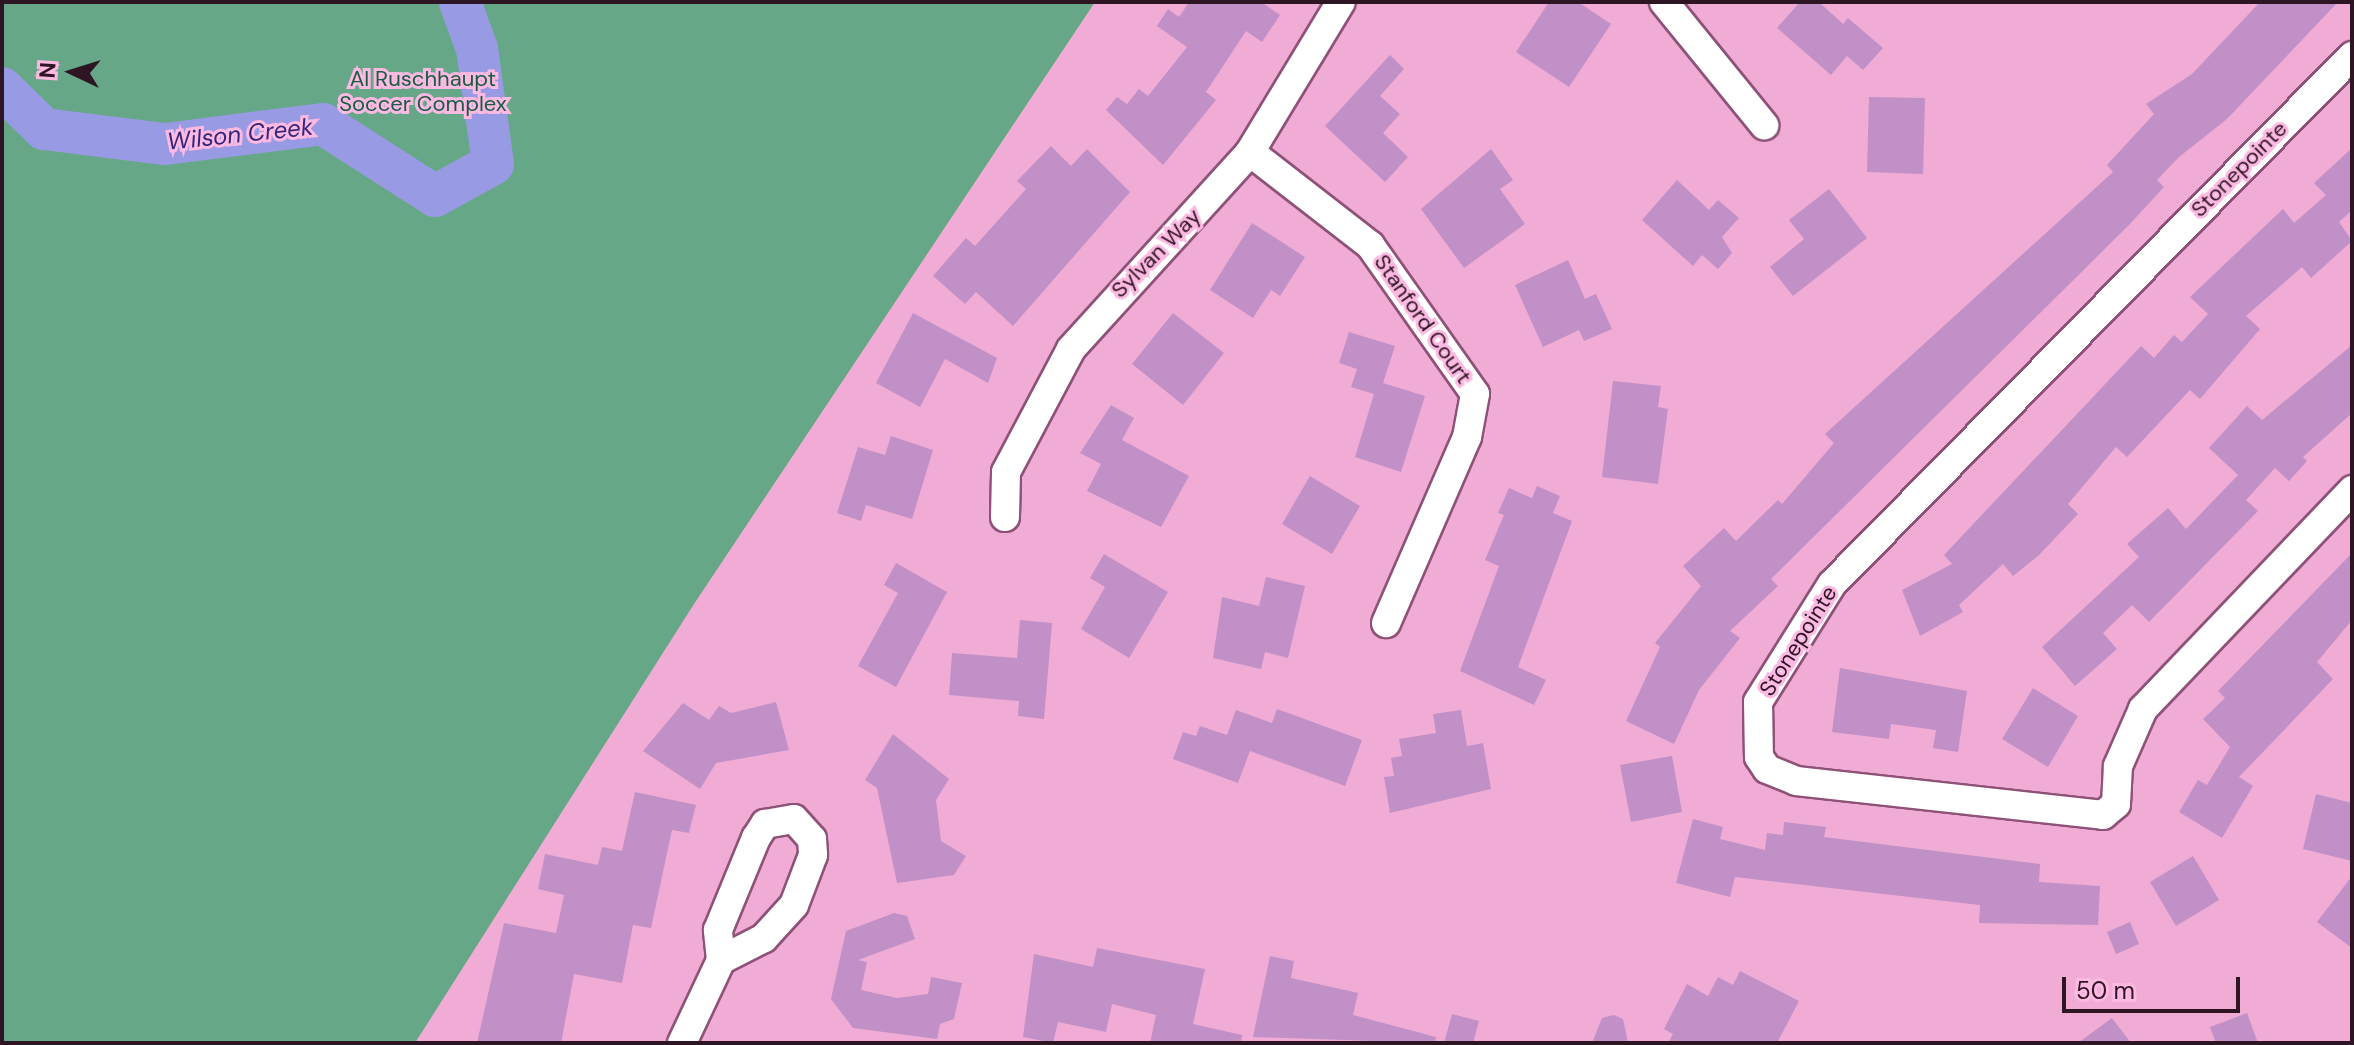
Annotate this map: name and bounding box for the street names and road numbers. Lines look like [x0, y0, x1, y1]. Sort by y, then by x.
street label: Stonepointe [2186, 116, 2292, 222]
street label: Sylvan Way [1106, 203, 1206, 303]
street label: Stanford Court [1369, 249, 1477, 389]
street label: Stonepointe [1754, 581, 1842, 701]

